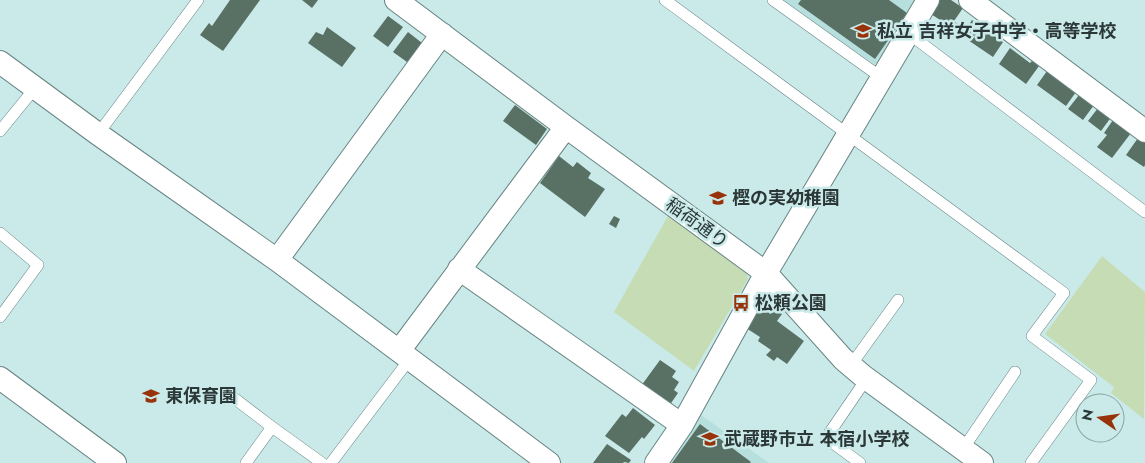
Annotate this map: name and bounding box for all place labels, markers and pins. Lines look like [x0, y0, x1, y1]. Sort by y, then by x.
place label: 私立 吉祥女子中学・高等学校 [877, 18, 1116, 44]
school or university icon: 私立 吉祥女子中学・高等学校 [853, 21, 873, 41]
place label: 樫の実幼稚園 [732, 185, 840, 211]
school or university icon: 樫の実幼稚園 [708, 188, 728, 208]
place label: 松頼公園 [755, 290, 827, 316]
bus stop icon: 松頼公園 [731, 293, 751, 313]
place label: 東保育園 [165, 383, 237, 409]
school or university icon: 東保育園 [141, 386, 161, 406]
place label: 武蔵野市立 本宿小学校 [724, 426, 909, 452]
school or university icon: 武蔵野市立 本宿小学校 [700, 429, 720, 449]

